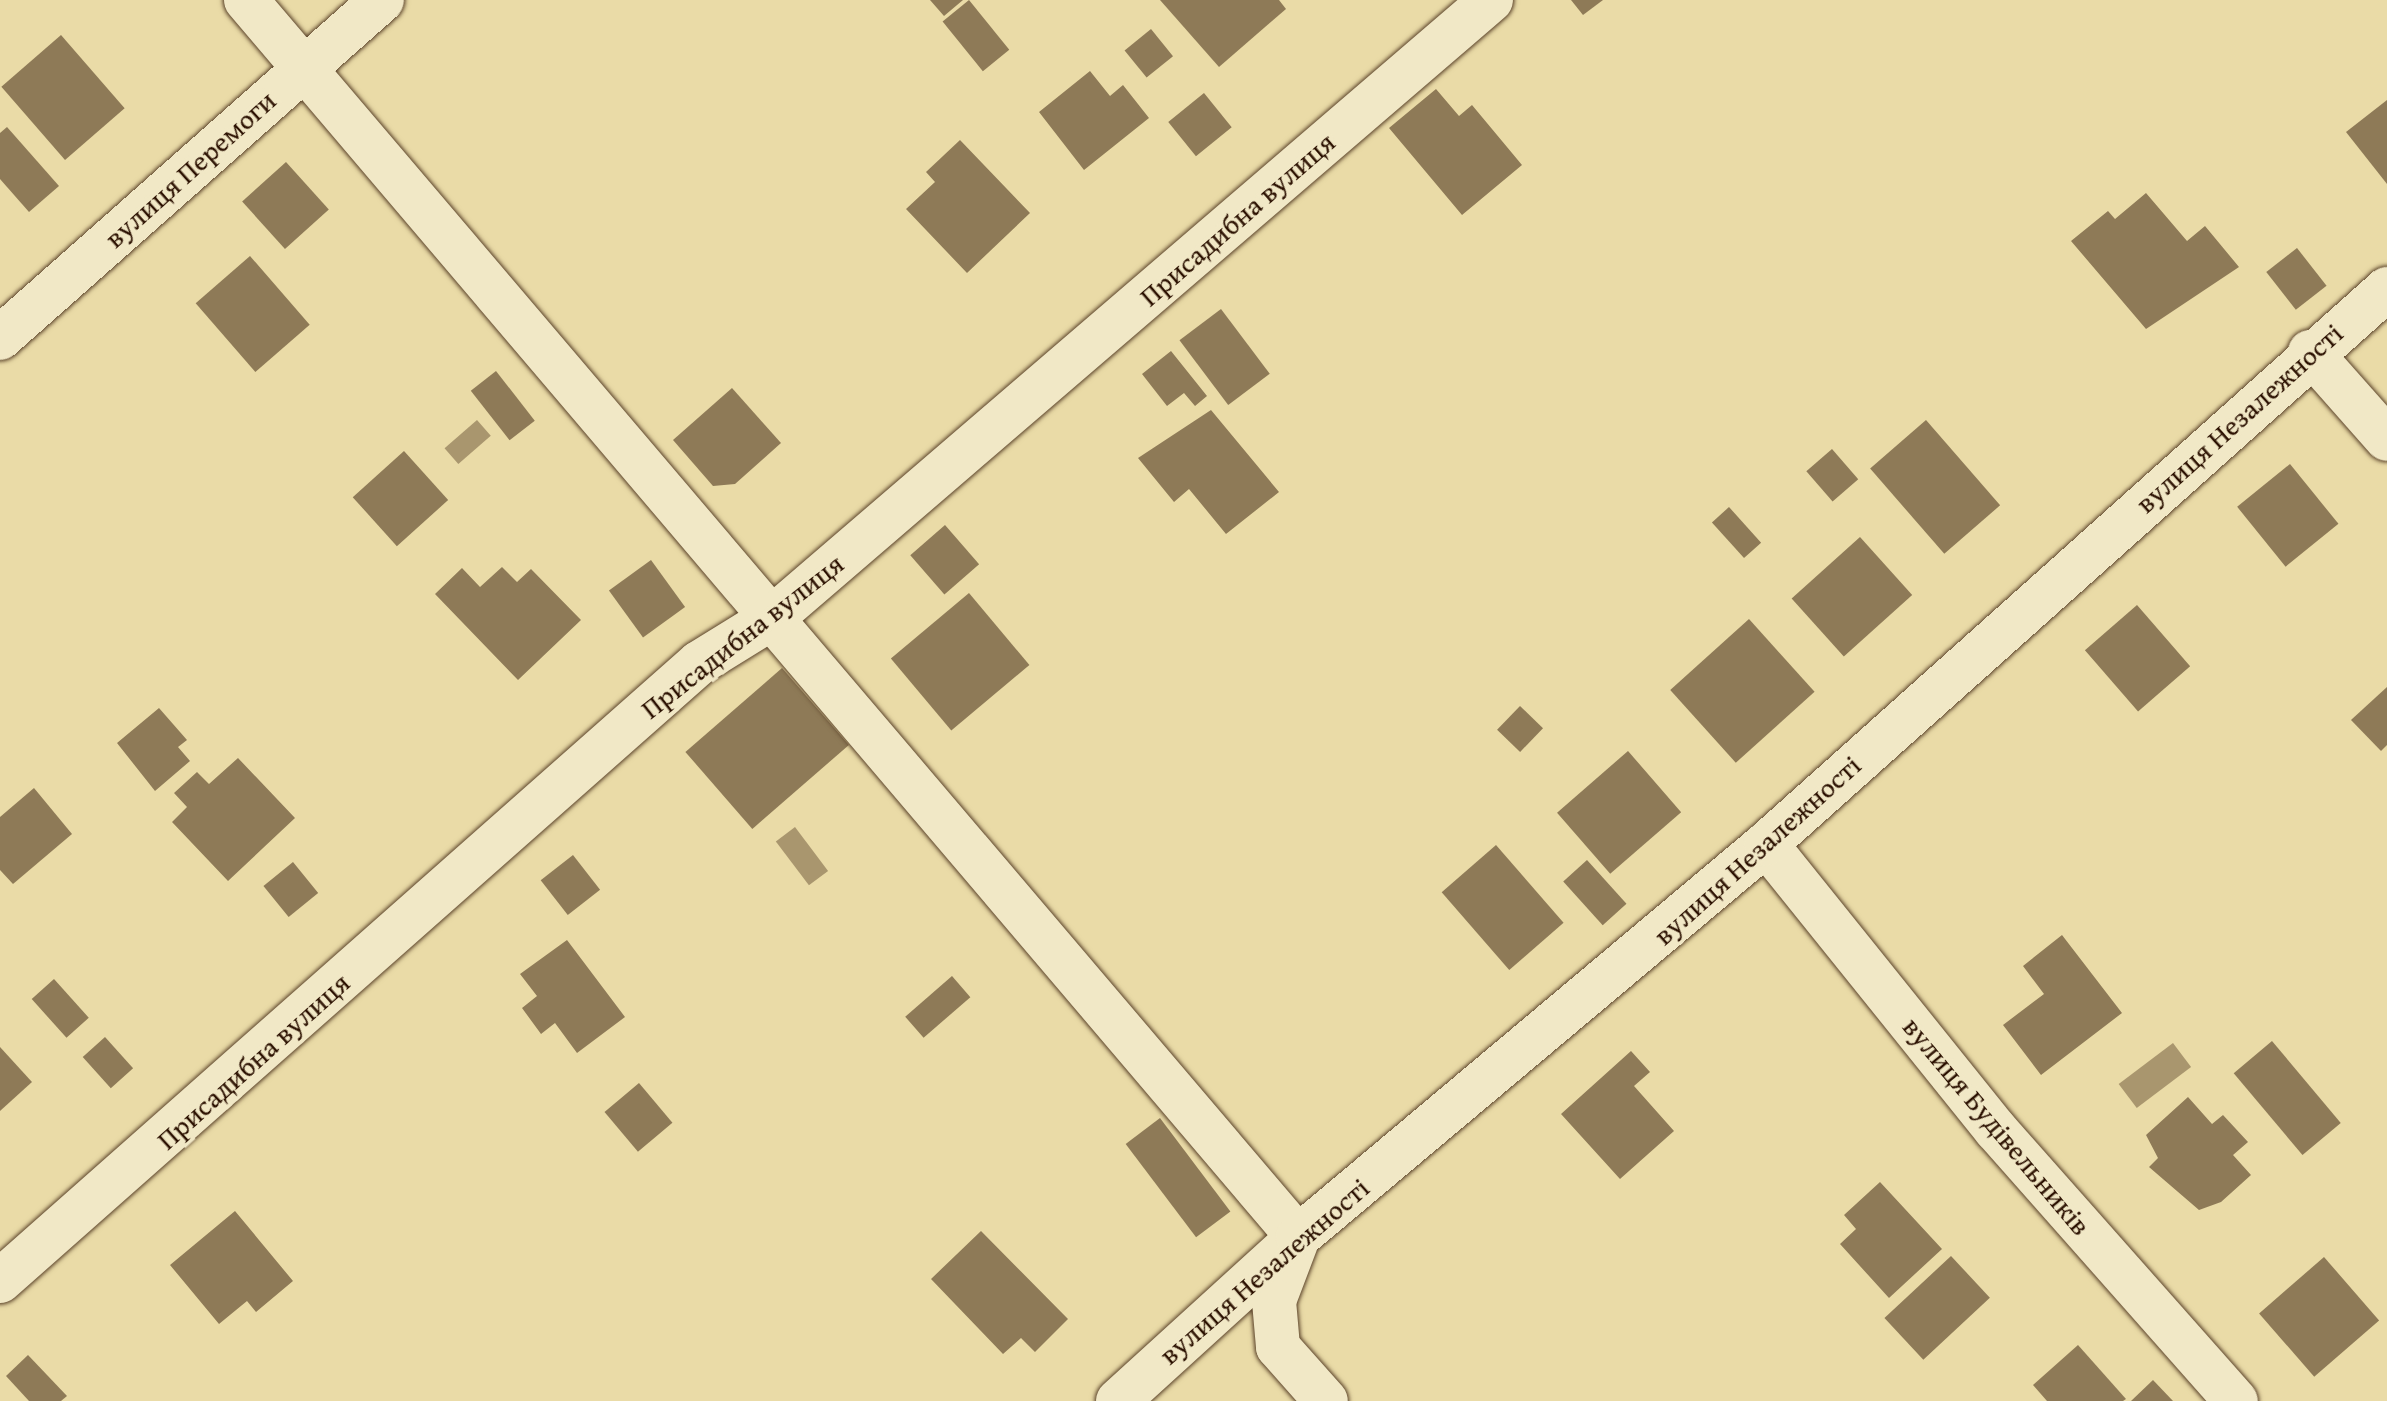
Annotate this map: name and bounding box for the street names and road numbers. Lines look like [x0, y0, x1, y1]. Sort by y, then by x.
street label: вулиця Перемоги [98, 83, 282, 255]
street label: Присадибна вулиця [1133, 125, 1341, 313]
street label: вулиця Незалежності [2129, 316, 2349, 520]
street label: Присадибна вулиця [634, 547, 850, 725]
street label: вулиця Незалежності [1647, 748, 1867, 952]
street label: Присадибна вулиця [150, 966, 356, 1156]
street label: вулиця Будівельників [1896, 1010, 2098, 1242]
street label: вулиця Незалежності [1152, 1171, 1376, 1371]

